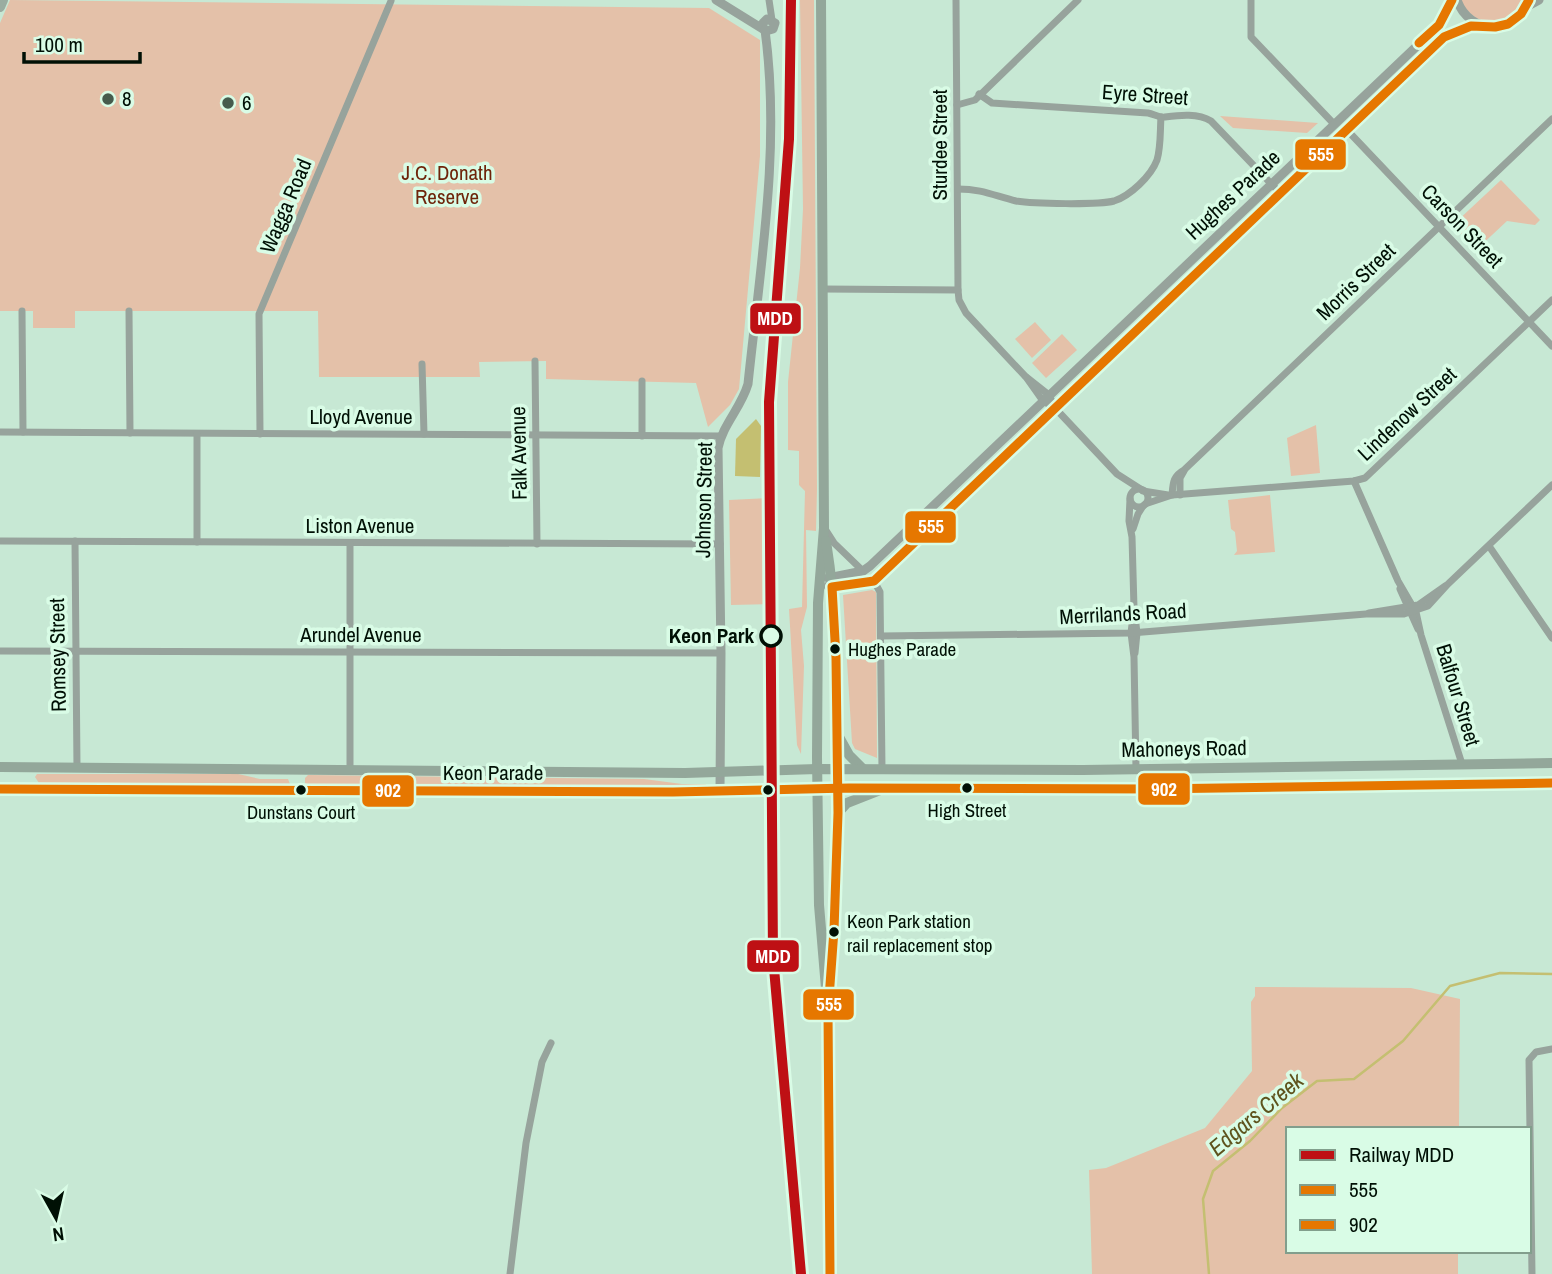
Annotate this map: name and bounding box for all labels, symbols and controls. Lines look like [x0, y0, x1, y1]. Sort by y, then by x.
scale bar [24, 21, 140, 65]
text: 100 m [35, 30, 83, 59]
street label: Eyre Street [1101, 77, 1189, 112]
place label: 8 [122, 84, 132, 113]
place label: 6 [242, 88, 252, 117]
street label: Sturdee Street [925, 89, 954, 201]
marker: 8 [100, 91, 116, 107]
marker: 6 [220, 95, 236, 111]
line badge: 555 [1294, 138, 1347, 171]
text: 555 [1308, 141, 1334, 167]
street label: Hughes Parade [1179, 143, 1286, 246]
street label: Wagga Road [253, 154, 318, 257]
park label: J.C. Donath Reserve [402, 158, 492, 211]
street label: Carson Street [1415, 177, 1510, 274]
street label: Morris Street [1310, 237, 1402, 327]
line badge: MDD [749, 302, 802, 335]
text: MDD [757, 305, 793, 331]
street label: Lindenow Street [1351, 360, 1463, 467]
street label: Lloyd Avenue [309, 402, 413, 431]
street label: Falk Avenue [503, 406, 534, 500]
street label: Johnson Street [688, 442, 719, 558]
line badge: 555 [904, 510, 957, 544]
street label: Liston Avenue [306, 511, 414, 540]
text: 555 [918, 513, 944, 539]
street label: Merrilands Road [1059, 596, 1187, 631]
street label: Romsey Street [42, 598, 73, 712]
street label: Arundel Avenue [299, 620, 422, 649]
place label: Keon Park [669, 621, 754, 650]
marker: Keon Park [760, 625, 782, 647]
place label: Hughes Parade [848, 636, 956, 662]
street label: Balfour Street [1429, 640, 1488, 750]
marker: Hughes Parade [828, 642, 842, 656]
street label: Mahoneys Road [1121, 733, 1247, 764]
street label: Keon Parade [443, 758, 543, 787]
line badge: 902 [1137, 772, 1191, 806]
line badge: 902 [361, 774, 415, 808]
text: 902 [1151, 776, 1177, 802]
text: 902 [375, 777, 401, 803]
marker: High Street [960, 781, 974, 795]
marker: Dunstans Court [294, 783, 308, 797]
unlabelled marker [761, 783, 775, 797]
place label: High Street [928, 797, 1007, 823]
place label: Dunstans Court [247, 799, 356, 825]
place label: Keon Park station rail replacement stop [847, 908, 992, 958]
marker: Keon Park station rail replacement stop [827, 925, 841, 939]
line badge: MDD [746, 939, 800, 973]
text: MDD [755, 943, 791, 969]
line badge: 555 [802, 988, 855, 1021]
text: 555 [816, 991, 842, 1017]
water label: Edgars Creek [1202, 1064, 1311, 1163]
legend [1286, 1127, 1531, 1253]
text: Railway MDD [1349, 1140, 1454, 1169]
text: 555 [1349, 1175, 1378, 1204]
north arrow [21, 1183, 91, 1253]
text: 902 [1349, 1210, 1378, 1239]
text: N [51, 1221, 66, 1248]

